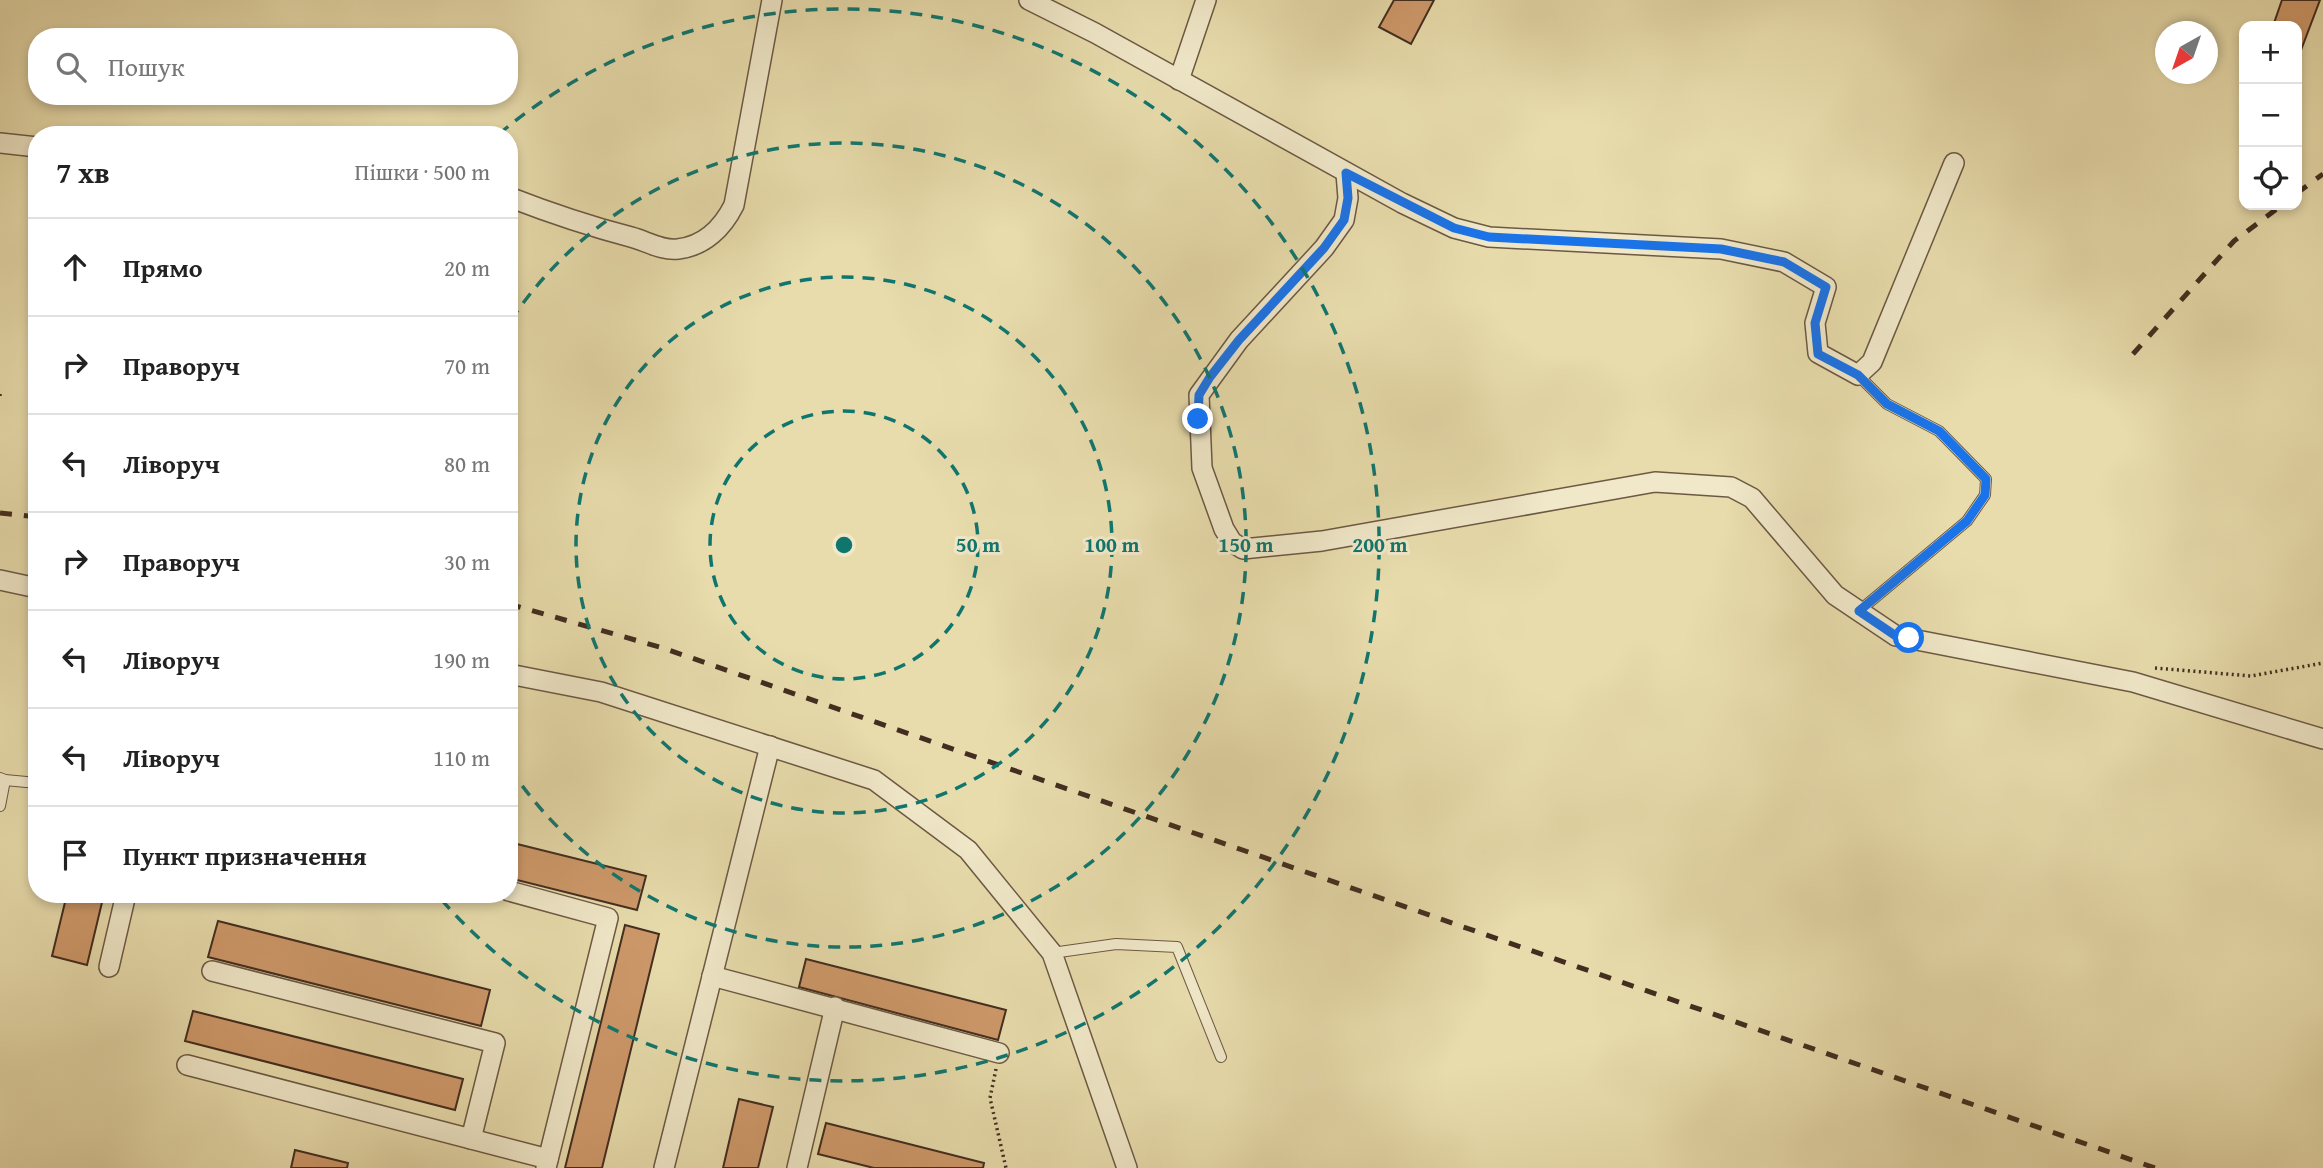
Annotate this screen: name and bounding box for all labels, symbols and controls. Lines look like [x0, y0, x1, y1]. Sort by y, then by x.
north arrow [2155, 21, 2218, 84]
map controls [2239, 21, 2302, 210]
button: + [2239, 21, 2302, 84]
search box [28, 28, 518, 105]
text: Пошук [108, 47, 185, 86]
icon: search [52, 48, 90, 86]
button: − [2239, 84, 2302, 147]
button: locate [2239, 147, 2302, 210]
text: 7 хв [56, 150, 110, 194]
text: Пішки · 500 m [355, 155, 490, 188]
icon: ahead [56, 248, 94, 286]
text: Прямо [123, 248, 203, 287]
text: 20 m [444, 251, 490, 284]
icon: right [56, 346, 94, 384]
text: Праворуч [123, 346, 240, 385]
text: 70 m [444, 349, 490, 382]
route end [1182, 403, 1213, 434]
icon: left [56, 444, 94, 482]
text: Ліворуч [123, 444, 220, 483]
text: 80 m [444, 447, 490, 480]
text: 50 m [956, 529, 1000, 560]
text: 100 m [1084, 529, 1140, 560]
text: 150 m [1218, 529, 1274, 560]
text: 200 m [1352, 529, 1408, 560]
centre of rings [832, 533, 856, 557]
icon: right [56, 542, 94, 580]
text: Праворуч [123, 542, 240, 581]
text: 30 m [444, 545, 490, 578]
route start [1893, 622, 1924, 653]
icon: left [56, 640, 94, 678]
text: Ліворуч [123, 640, 220, 679]
text: 190 m [433, 643, 490, 676]
icon: left [56, 738, 94, 776]
text: Ліворуч [123, 738, 220, 777]
text: 110 m [433, 741, 490, 774]
icon: arrive [56, 836, 94, 874]
text: Пункт призначення [123, 836, 367, 875]

